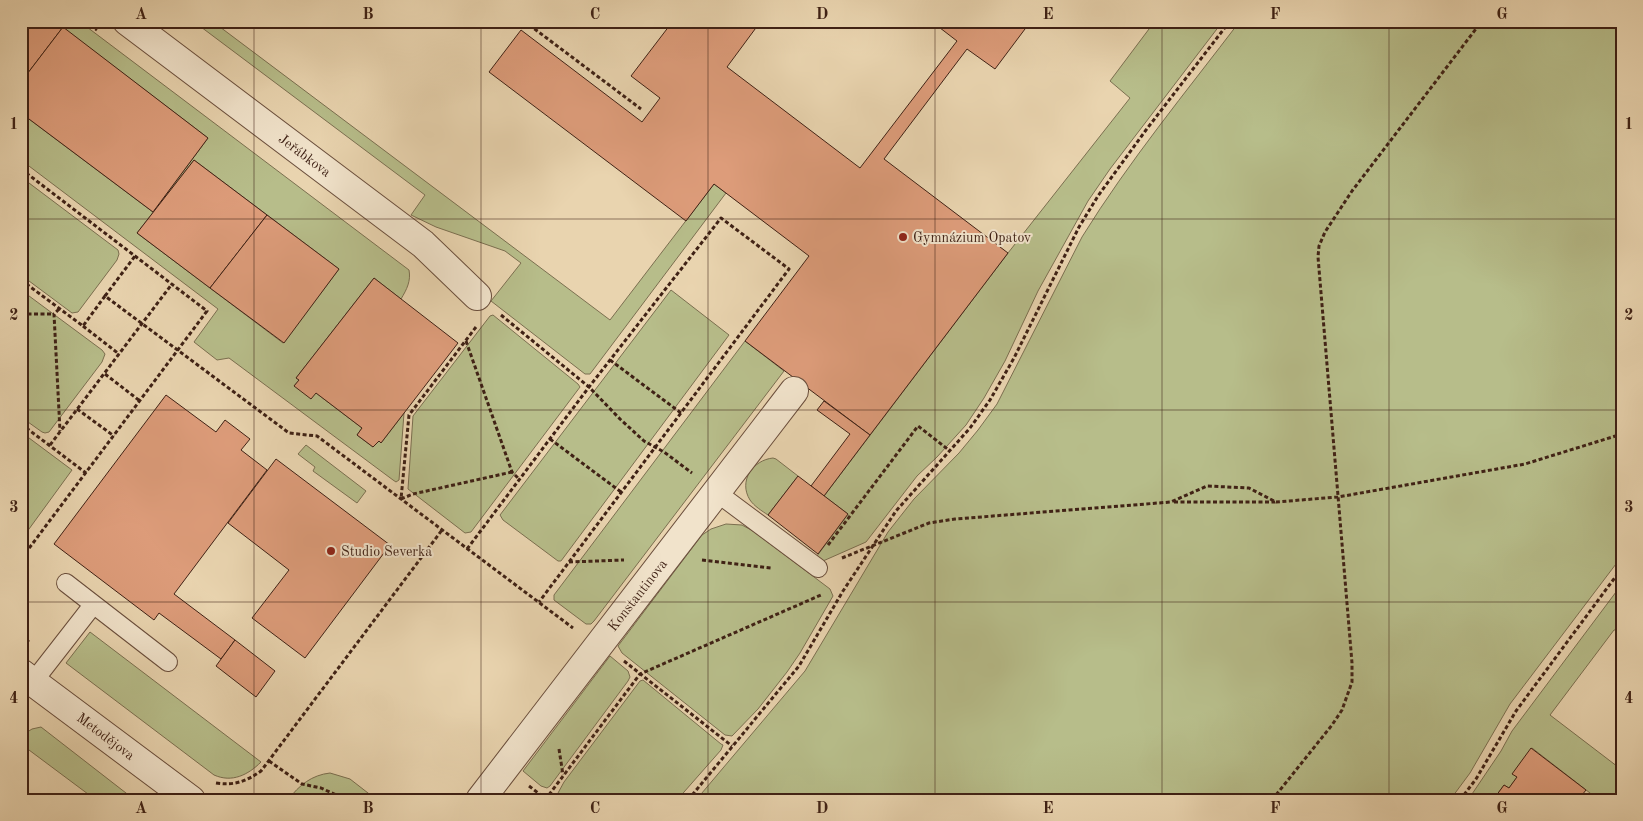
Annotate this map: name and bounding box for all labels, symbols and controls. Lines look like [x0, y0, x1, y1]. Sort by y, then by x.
text: A [135, 7, 147, 23]
text: B [362, 7, 374, 23]
text: C [590, 7, 600, 23]
text: D [816, 7, 828, 23]
text: E [1042, 7, 1054, 23]
text: F [1270, 7, 1281, 23]
text: G [1496, 7, 1508, 23]
text: 1 [9, 117, 19, 133]
text: 1 [1624, 117, 1634, 133]
street label: Jeřábkova [276, 132, 333, 180]
marker: Gymnázium Opatov [897, 231, 909, 243]
place label: Gymnázium Opatov [913, 231, 1032, 245]
text: 2 [9, 308, 19, 324]
text: 2 [1624, 308, 1634, 324]
text: 3 [9, 500, 19, 516]
text: 3 [1624, 500, 1634, 516]
marker: Studio Severka [325, 545, 337, 557]
place label: Studio Severka [341, 545, 432, 559]
street label: Konstantinova [605, 557, 670, 634]
text: 4 [9, 691, 19, 707]
text: 4 [1624, 691, 1634, 707]
street label: Metodějova [74, 711, 137, 763]
text: A [135, 801, 147, 817]
text: B [362, 801, 374, 817]
text: C [590, 801, 600, 817]
text: D [816, 801, 828, 817]
text: E [1042, 801, 1054, 817]
text: F [1270, 801, 1281, 817]
text: G [1496, 801, 1508, 817]

